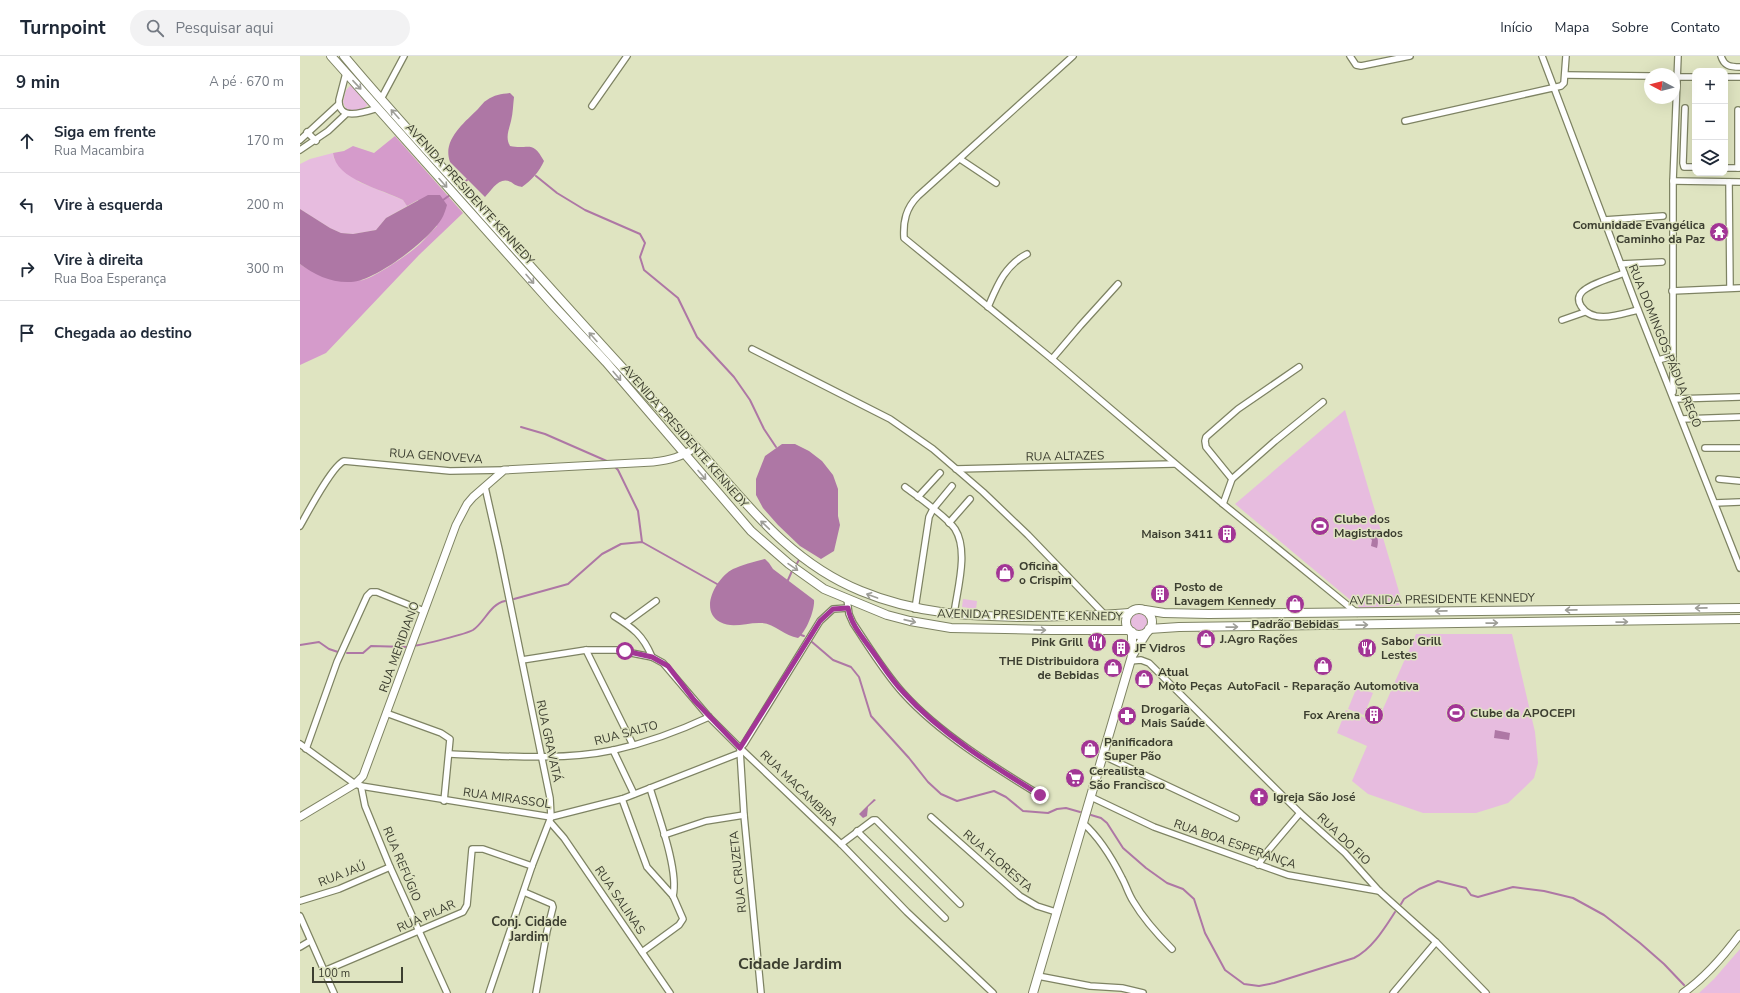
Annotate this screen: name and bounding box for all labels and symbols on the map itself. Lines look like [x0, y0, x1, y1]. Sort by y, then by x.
north arrow [1644, 68, 1680, 104]
one-way arrow [352, 80, 361, 90]
one-way arrow [391, 110, 400, 120]
street label: AVENIDA PRESIDENTE KENNEDY [402, 120, 539, 269]
one-way arrow [439, 177, 448, 188]
place label: Comunidade Evangélica Caminho da Paz [1572, 217, 1705, 247]
temple icon: Comunidade Evangélica Caminho da Paz [1708, 221, 1730, 243]
street label: RUA DOMINGOS PÁDUA REGO [1625, 262, 1705, 430]
one-way arrow [525, 274, 534, 284]
one-way arrow [589, 332, 598, 342]
street label: AVENIDA PRESIDENTE KENNEDY [618, 361, 753, 512]
one-way arrow [613, 370, 622, 381]
street label: RUA GENOVEVA [389, 445, 484, 467]
street label: RUA ALTAZES [1026, 447, 1104, 465]
one-way arrow [698, 470, 707, 480]
place label: Clube dos Magistrados [1334, 511, 1403, 541]
sports icon: Clube dos Magistrados [1309, 515, 1331, 537]
one-way arrow [760, 520, 770, 529]
building icon: Maison 3411 [1216, 523, 1238, 545]
place label: Maison 3411 [1141, 526, 1213, 542]
place label: Oficina o Crispim [1019, 558, 1072, 588]
shop icon: Oficina o Crispim [994, 562, 1016, 584]
one-way arrow [787, 563, 798, 571]
place label: Posto de Lavagem Kennedy [1174, 579, 1277, 609]
building icon: Posto de Lavagem Kennedy [1149, 583, 1171, 605]
street label: AVENIDA PRESIDENTE KENNEDY [1349, 589, 1536, 609]
one-way arrow [867, 591, 879, 599]
shop icon: Padrão Bebidas [1284, 593, 1306, 615]
street label: RUA MERIDIANO [375, 599, 423, 695]
one-way arrow [1695, 604, 1708, 612]
street label: AVENIDA PRESIDENTE KENNEDY [937, 605, 1124, 625]
one-way arrow [1565, 606, 1578, 614]
one-way arrow [1435, 607, 1448, 615]
place label: Padrão Bebidas [1251, 616, 1339, 632]
one-way arrow [904, 618, 917, 626]
one-way arrow [1615, 618, 1628, 625]
one-way arrow [1485, 619, 1498, 627]
one-way arrow [1355, 621, 1368, 629]
one-way arrow [1225, 623, 1238, 630]
one-way arrow [1033, 626, 1046, 634]
shop icon: J.Agro Rações [1195, 628, 1217, 650]
restaurant icon: Pink Grill [1086, 631, 1108, 653]
place label: J.Agro Rações [1219, 631, 1298, 647]
place label: Sabor Grill Lestes [1381, 633, 1442, 663]
place label: Pink Grill [1031, 634, 1083, 650]
building icon: JF Vidros [1110, 637, 1132, 659]
restaurant icon: Sabor Grill Lestes [1356, 637, 1378, 659]
place label: JF Vidros [1134, 640, 1186, 656]
route start [616, 642, 634, 660]
place label: THE Distribuidora de Bebidas [999, 653, 1099, 683]
shop icon: AutoFacil - Reparação Automotiva [1312, 655, 1334, 677]
shop icon: THE Distribuidora de Bebidas [1102, 657, 1124, 679]
place label: Atual Moto Peças [1158, 664, 1222, 694]
shop icon: Atual Moto Peças [1133, 668, 1155, 690]
place label: AutoFacil - Reparação Automotiva [1227, 678, 1419, 694]
street label: RUA GRAVATÁ [532, 698, 566, 784]
place label: Drogaria Mais Saúde [1141, 701, 1205, 731]
sports icon: Clube da APOCEPI [1445, 702, 1467, 724]
building icon: Fox Arena [1363, 704, 1385, 726]
pharmacy icon: Drogaria Mais Saúde [1116, 705, 1138, 727]
place label: Clube da APOCEPI [1470, 705, 1576, 721]
place label: Fox Arena [1303, 707, 1360, 723]
street label: RUA SALTO [592, 717, 660, 749]
place label: Panificadora Super Pão [1104, 734, 1173, 764]
shop icon: Panificadora Super Pão [1079, 738, 1101, 760]
street label: RUA MACAMBIRA [757, 747, 841, 829]
place label: Cerealista São Francisco [1089, 763, 1165, 793]
supermarket icon: Cerealista São Francisco [1064, 767, 1086, 789]
street label: RUA MIRASSOL [462, 784, 553, 812]
route end [1031, 786, 1049, 804]
church icon: Igreja São José [1248, 786, 1270, 808]
place label: Igreja São José [1273, 789, 1356, 805]
street label: RUA DO FIO [1314, 809, 1374, 869]
street label: RUA BOA ESPERANÇA [1172, 816, 1299, 873]
street label: RUA REFÚGIO [379, 824, 425, 904]
street label: RUA FLORESTA [960, 826, 1036, 896]
street label: RUA CRUZETA [726, 830, 750, 914]
street label: RUA JAÚ [316, 858, 368, 890]
street label: RUA SALINAS [591, 863, 649, 937]
street label: RUA PILAR [394, 896, 458, 936]
district label: Conj. Cidade Jardim [491, 913, 567, 946]
district label: Cidade Jardim [738, 953, 842, 975]
scale bar [312, 965, 403, 984]

